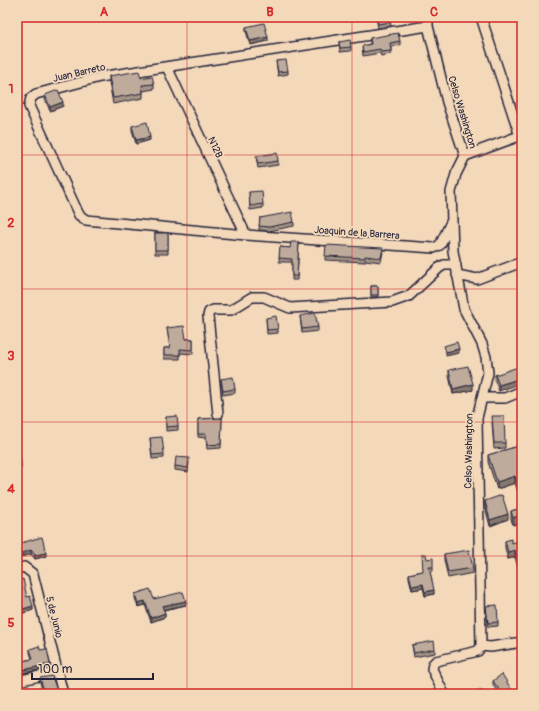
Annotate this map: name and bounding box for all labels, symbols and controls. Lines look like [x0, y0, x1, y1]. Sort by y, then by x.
text: A [100, 4, 109, 20]
text: B [266, 4, 274, 20]
text: C [430, 4, 438, 20]
street label: Juan Barreto [52, 61, 107, 85]
street label: Celso Washington [445, 75, 479, 150]
text: 1 [8, 81, 14, 97]
street label: N12B [205, 135, 225, 160]
text: 2 [7, 215, 15, 231]
street label: Joaquin de la Barrera [314, 224, 400, 242]
text: 3 [7, 348, 15, 364]
street label: Celso Washington [462, 413, 476, 489]
text: 4 [7, 481, 15, 497]
street label: 5 de Junio [43, 595, 65, 640]
text: 5 [7, 615, 15, 631]
scale bar [32, 655, 153, 681]
text: 100 m [38, 662, 73, 677]

